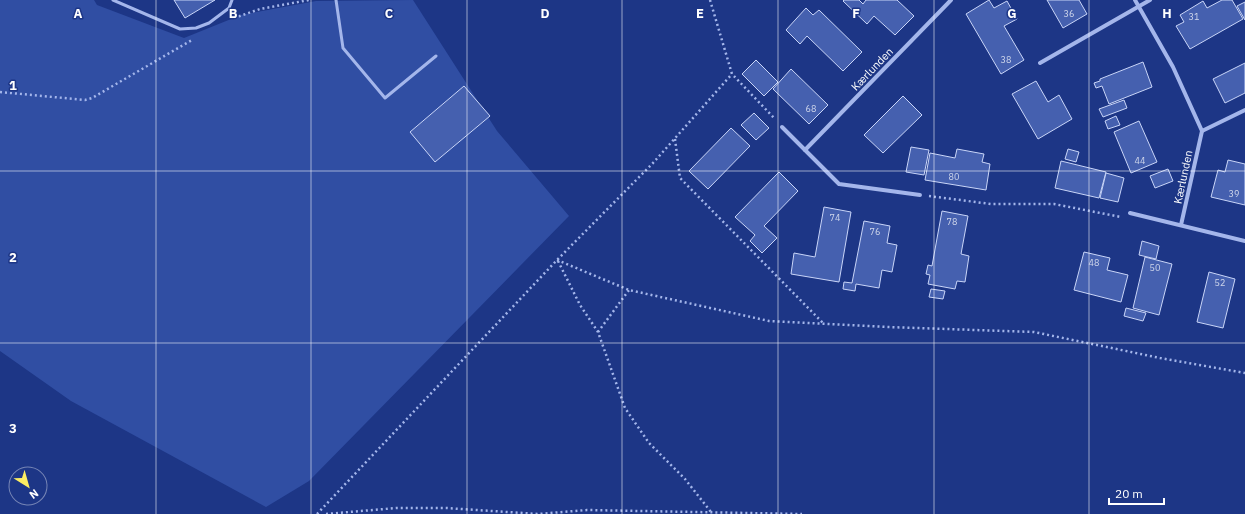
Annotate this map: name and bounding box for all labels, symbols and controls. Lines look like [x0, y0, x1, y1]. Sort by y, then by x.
text: A [74, 5, 83, 22]
text: B [229, 5, 238, 22]
text: C [385, 5, 394, 22]
text: D [540, 5, 550, 22]
text: E [696, 5, 704, 22]
text: F [852, 5, 860, 22]
text: G [1007, 5, 1017, 22]
text: H [1162, 5, 1172, 22]
house number: 36 [1064, 8, 1074, 19]
house number: 31 [1189, 11, 1199, 22]
street label: Kærlunden [848, 45, 896, 93]
house number: 38 [1001, 54, 1011, 65]
text: 1 [9, 77, 17, 94]
house number: 68 [806, 103, 816, 114]
street label: Kærlunden [1170, 149, 1196, 205]
house number: 44 [1135, 155, 1145, 166]
house number: 80 [949, 171, 959, 182]
house number: 39 [1229, 188, 1239, 199]
house number: 74 [830, 212, 840, 223]
house number: 78 [947, 216, 957, 227]
house number: 76 [870, 226, 880, 237]
text: 2 [9, 249, 17, 266]
house number: 48 [1089, 257, 1099, 268]
house number: 50 [1150, 262, 1160, 273]
house number: 52 [1215, 277, 1225, 288]
text: 3 [9, 420, 17, 437]
north arrow [8, 466, 48, 506]
scale bar [1109, 480, 1164, 506]
text: N [27, 486, 41, 502]
text: 20 m [1115, 486, 1143, 501]

